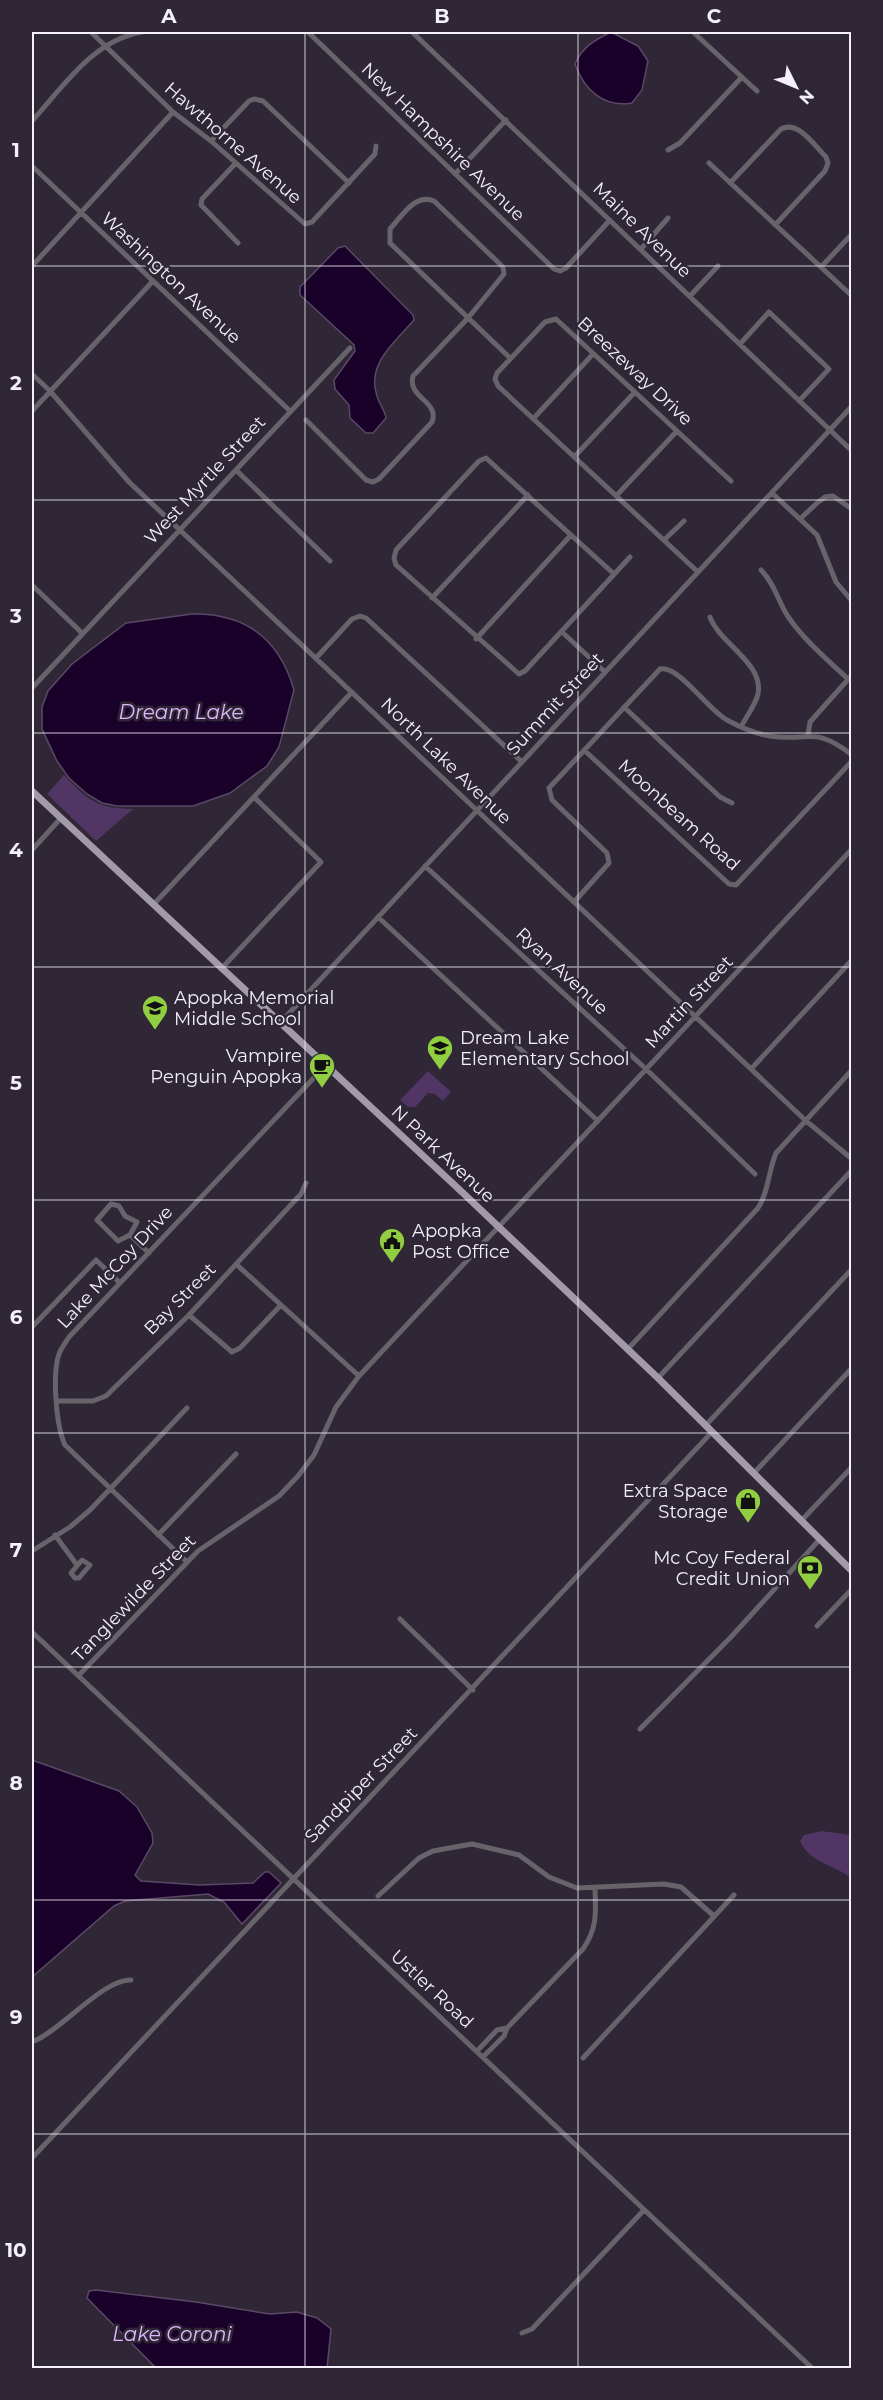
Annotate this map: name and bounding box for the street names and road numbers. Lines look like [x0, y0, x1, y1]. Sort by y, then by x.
street label: New Hampshire Avenue [357, 58, 529, 226]
street label: Hawthorne Avenue [160, 77, 306, 209]
street label: Maine Avenue [588, 178, 696, 283]
street label: Washington Avenue [97, 208, 246, 349]
street label: Breezeway Drive [573, 312, 697, 430]
street label: West Myrtle Street [140, 411, 270, 549]
street label: Summit Street [502, 648, 608, 760]
street label: North Lake Avenue [376, 693, 516, 829]
street label: Moonbeam Road [614, 755, 744, 875]
street label: Ryan Avenue [511, 923, 613, 1019]
street label: Martin Street [640, 951, 738, 1053]
street label: N Park Avenue [387, 1101, 499, 1208]
street label: Lake McCoy Drive [53, 1201, 178, 1333]
street label: Bay Street [139, 1258, 221, 1340]
street label: Tanglewilde Street [68, 1530, 200, 1666]
street label: Sandpiper Street [300, 1722, 422, 1848]
street label: Ustler Road [386, 1945, 478, 2033]

